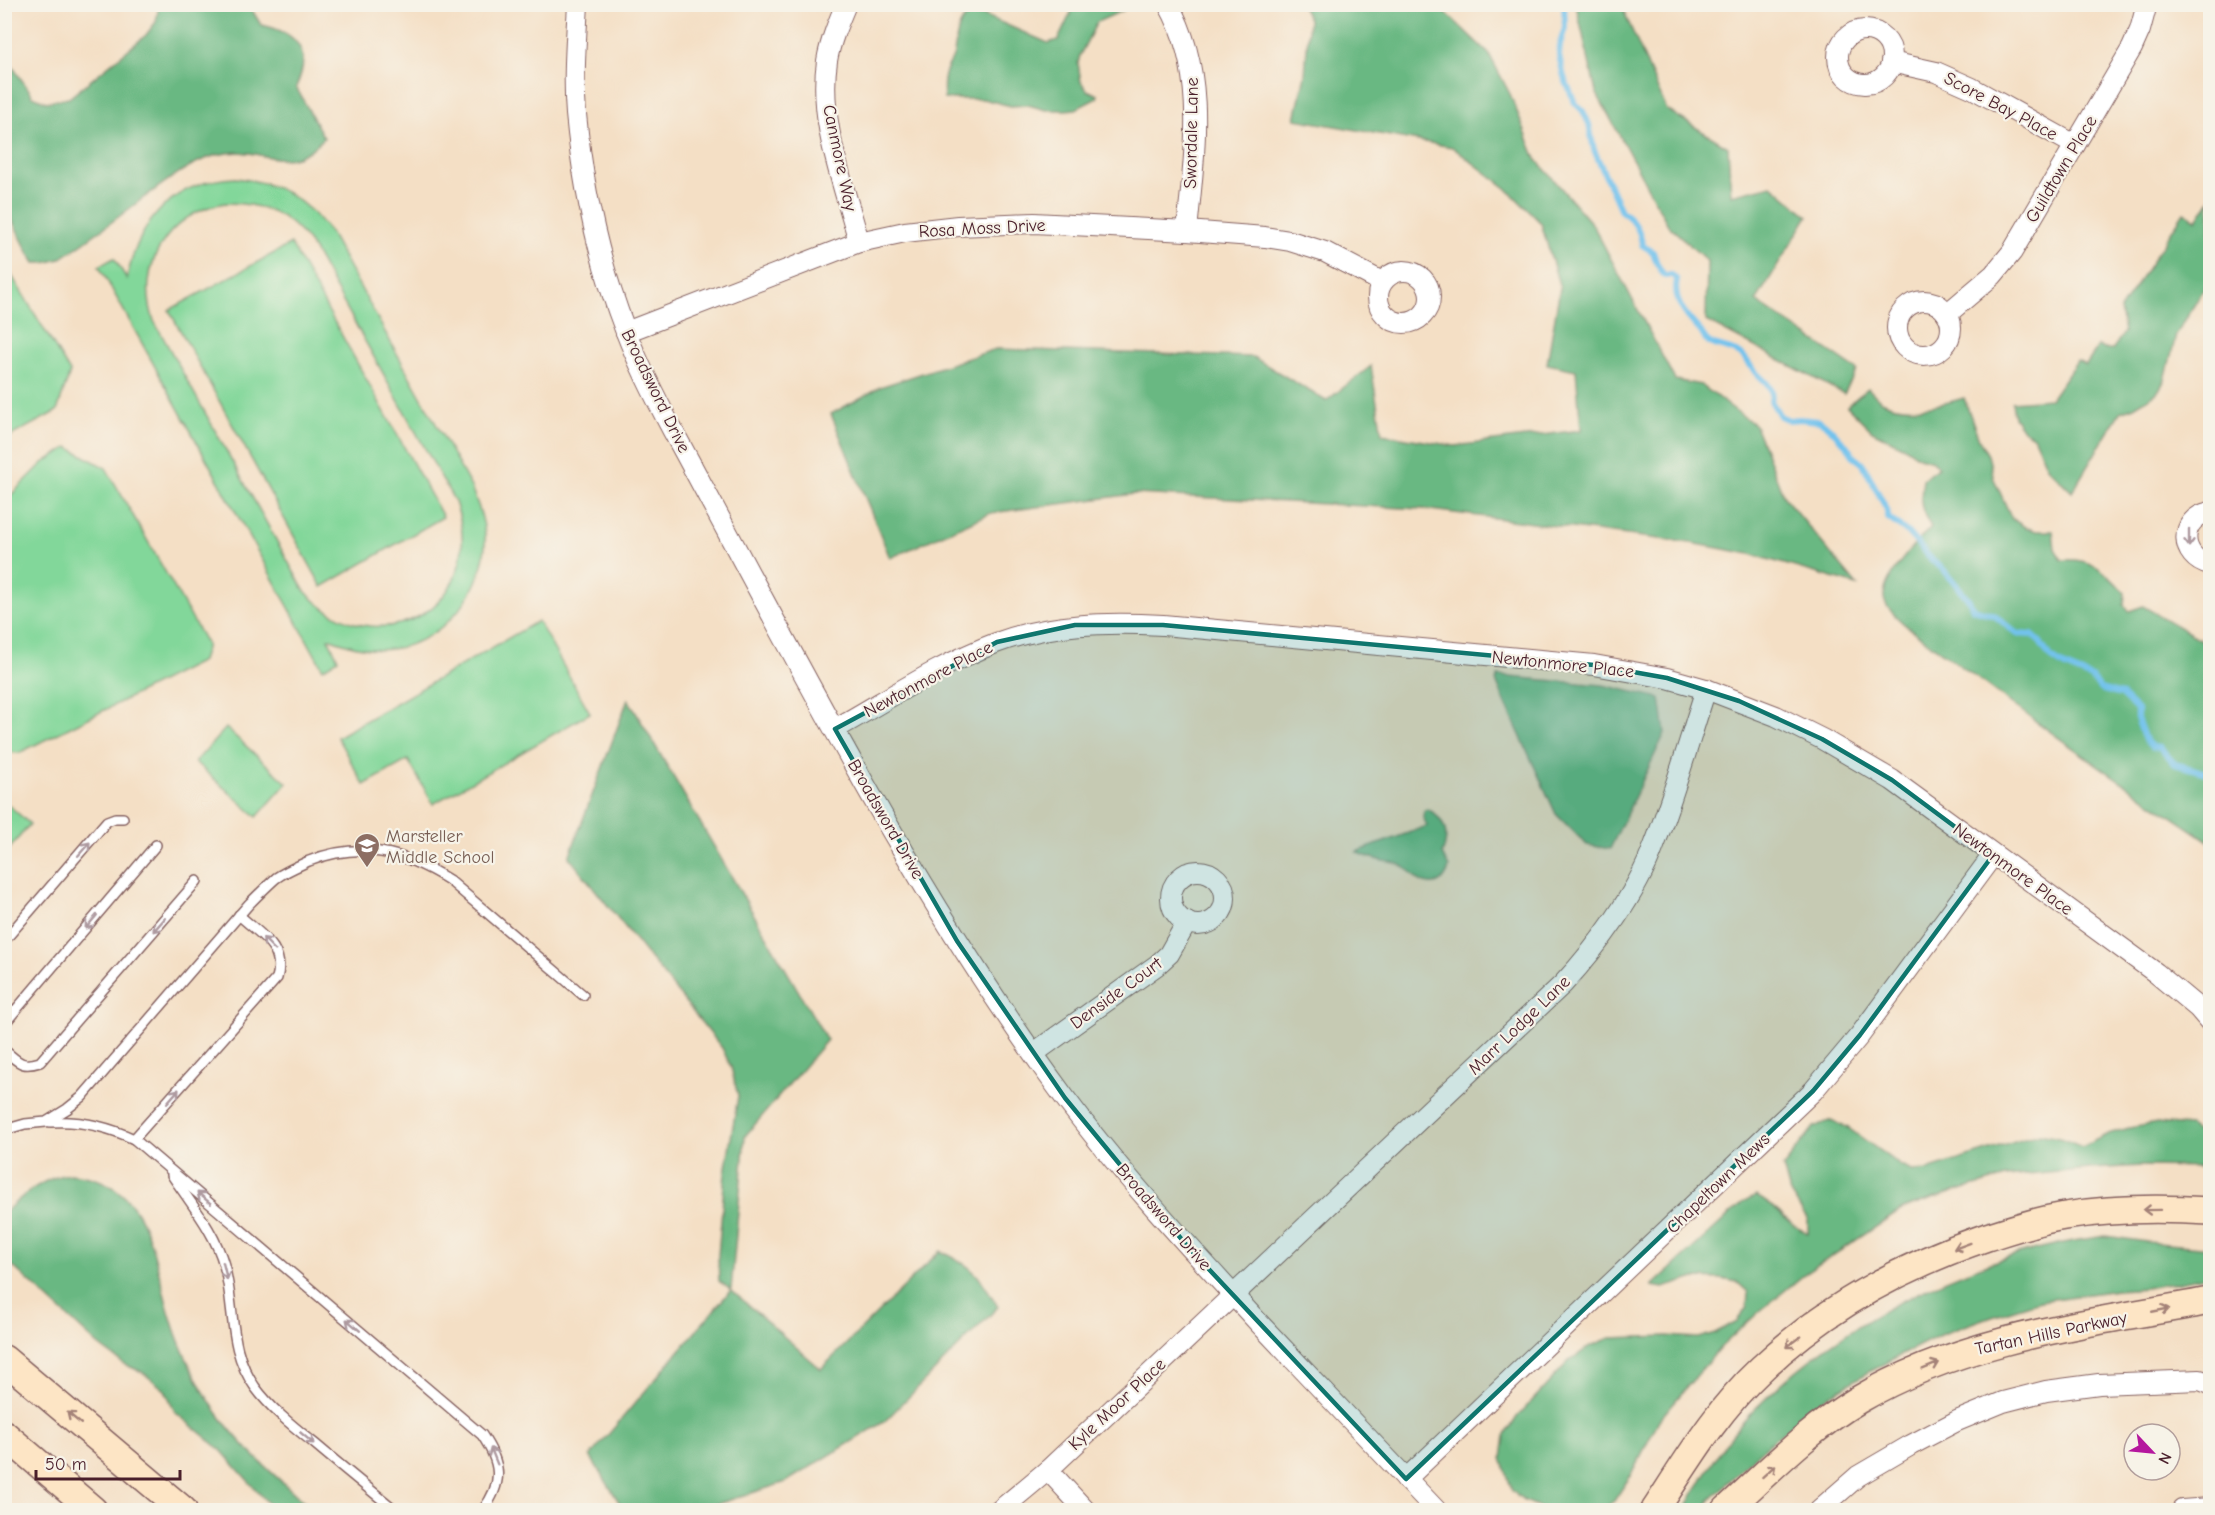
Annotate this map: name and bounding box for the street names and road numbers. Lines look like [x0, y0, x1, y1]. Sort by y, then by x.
street label: Score Bay Place [1940, 68, 2061, 145]
street label: Swordale Lane [1180, 77, 1203, 189]
street label: Canmore Way [818, 103, 861, 214]
street label: Guildtown Place [2021, 112, 2102, 227]
street label: Rosa Moss Drive [918, 215, 1046, 242]
street label: Broadsword Drive [617, 326, 695, 456]
street label: Newtonmore Place [860, 637, 996, 722]
street label: Newtonmore Place [1491, 647, 1635, 682]
street label: Broadsword Drive [843, 756, 928, 883]
street label: Newtonmore Place [1949, 819, 2077, 920]
street label: Denside Court [1066, 953, 1167, 1034]
street label: Marr Lodge Lane [1464, 971, 1575, 1079]
street label: Chapeltown Mews [1662, 1129, 1774, 1238]
street label: Broadsword Drive [1112, 1160, 1216, 1275]
street label: Tartan Hills Parkway [1973, 1307, 2130, 1360]
street label: Kyle Moor Place [1064, 1354, 1170, 1455]

